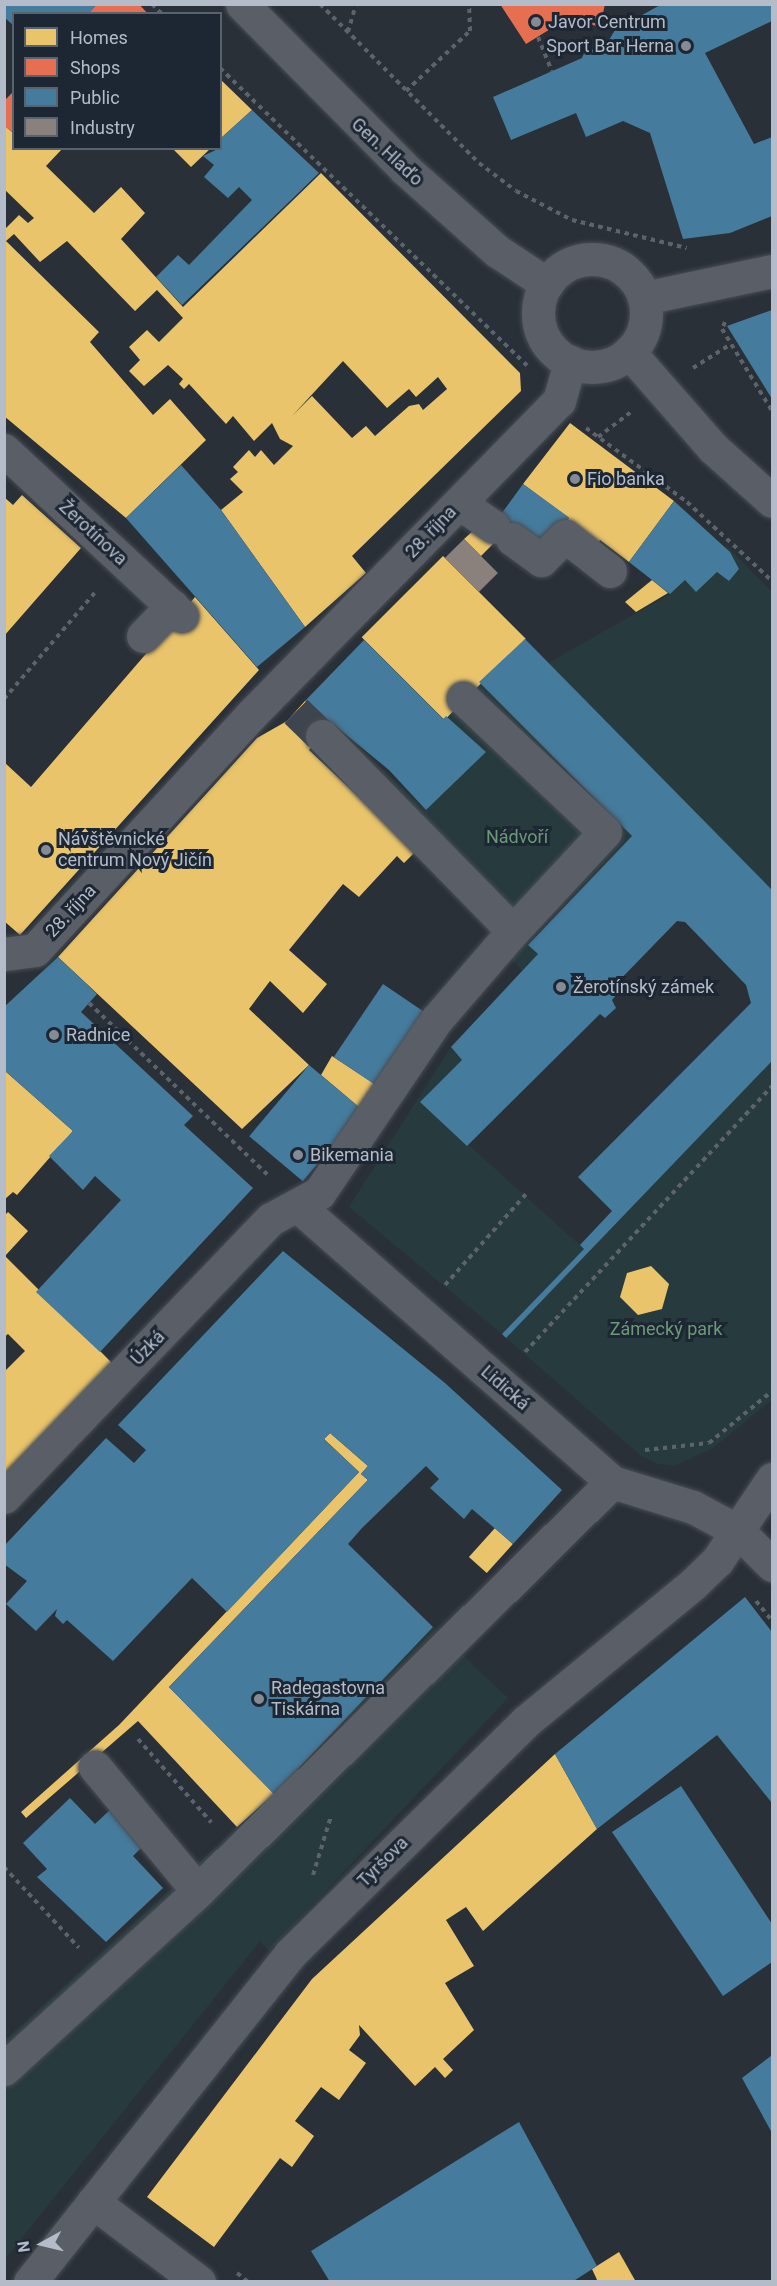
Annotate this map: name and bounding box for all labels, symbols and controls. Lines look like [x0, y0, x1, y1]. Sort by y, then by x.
place label: Javor Centrum [548, 11, 666, 33]
legend [12, 12, 222, 150]
marker: Javor Centrum [529, 15, 543, 29]
text: Homes [70, 27, 128, 48]
place label: Sport Bar Herna [546, 35, 674, 57]
marker: Sport Bar Herna [679, 39, 693, 53]
text: Shops [70, 57, 120, 78]
text: Public [70, 87, 120, 108]
street label: Gen. Hlaďo [347, 114, 427, 190]
text: Industry [70, 117, 135, 138]
place label: Fio banka [587, 468, 665, 490]
marker: Fio banka [568, 472, 582, 486]
street label: Žerotínova [55, 496, 131, 570]
street label: 28. října [401, 501, 461, 563]
park label: Nádvoří [486, 826, 548, 848]
place label: Návštěvnické centrum Nový Jičín [58, 829, 212, 872]
marker: Návštěvnické centrum Nový Jičín [39, 843, 53, 857]
street label: 28. října [41, 880, 101, 942]
place label: Žerotínský zámek [573, 976, 714, 998]
marker: Žerotínský zámek [554, 980, 568, 994]
place label: Radnice [66, 1024, 130, 1046]
marker: Radnice [47, 1028, 61, 1042]
place label: Bikemania [310, 1144, 394, 1166]
marker: Bikemania [291, 1148, 305, 1162]
park label: Zámecký park [610, 1318, 722, 1340]
street label: Úzká [127, 1326, 169, 1370]
street label: Lidická [476, 1361, 534, 1415]
place label: Radegastovna Tiskárna [271, 1678, 385, 1720]
marker: Radegastovna Tiskárna [252, 1692, 266, 1706]
street label: Tyršova [353, 1832, 413, 1892]
north arrow [12, 2214, 72, 2274]
text: N [13, 2240, 34, 2253]

